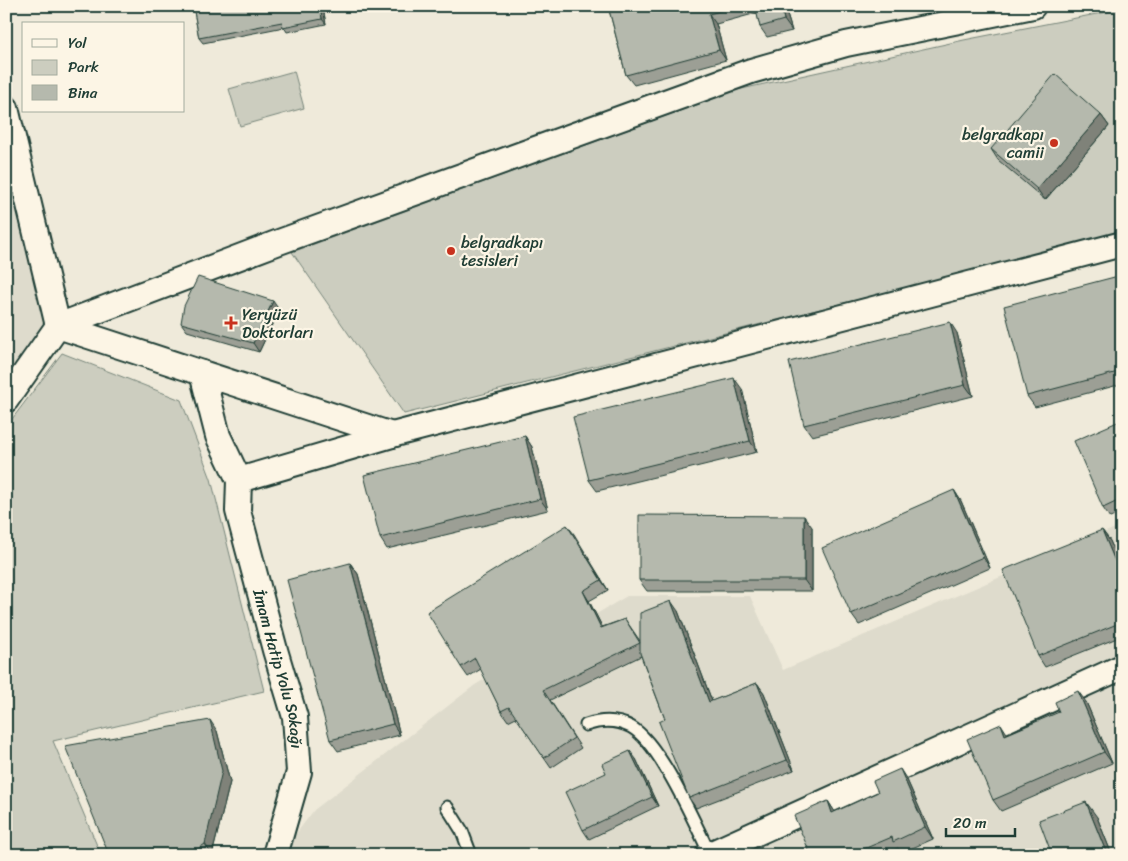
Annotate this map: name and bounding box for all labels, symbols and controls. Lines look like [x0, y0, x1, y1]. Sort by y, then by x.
legend [22, 22, 185, 112]
text: Yol [68, 30, 87, 56]
text: Park [68, 54, 99, 80]
text: Bina [68, 80, 98, 106]
place label: belgradkapı camii [962, 120, 1045, 167]
marker: belgradkapı camii [1048, 137, 1060, 149]
place label: belgradkapı tesisleri [461, 228, 543, 275]
marker: belgradkapı tesisleri [445, 245, 457, 257]
place label: Yeryüzü Doktorları [242, 300, 313, 347]
marker: Yeryüzü Doktorları [224, 316, 238, 330]
street label: İmam Hatip Yolu Sokağı [245, 585, 312, 750]
scale bar [946, 806, 1014, 838]
text: 20 m [953, 810, 987, 836]

